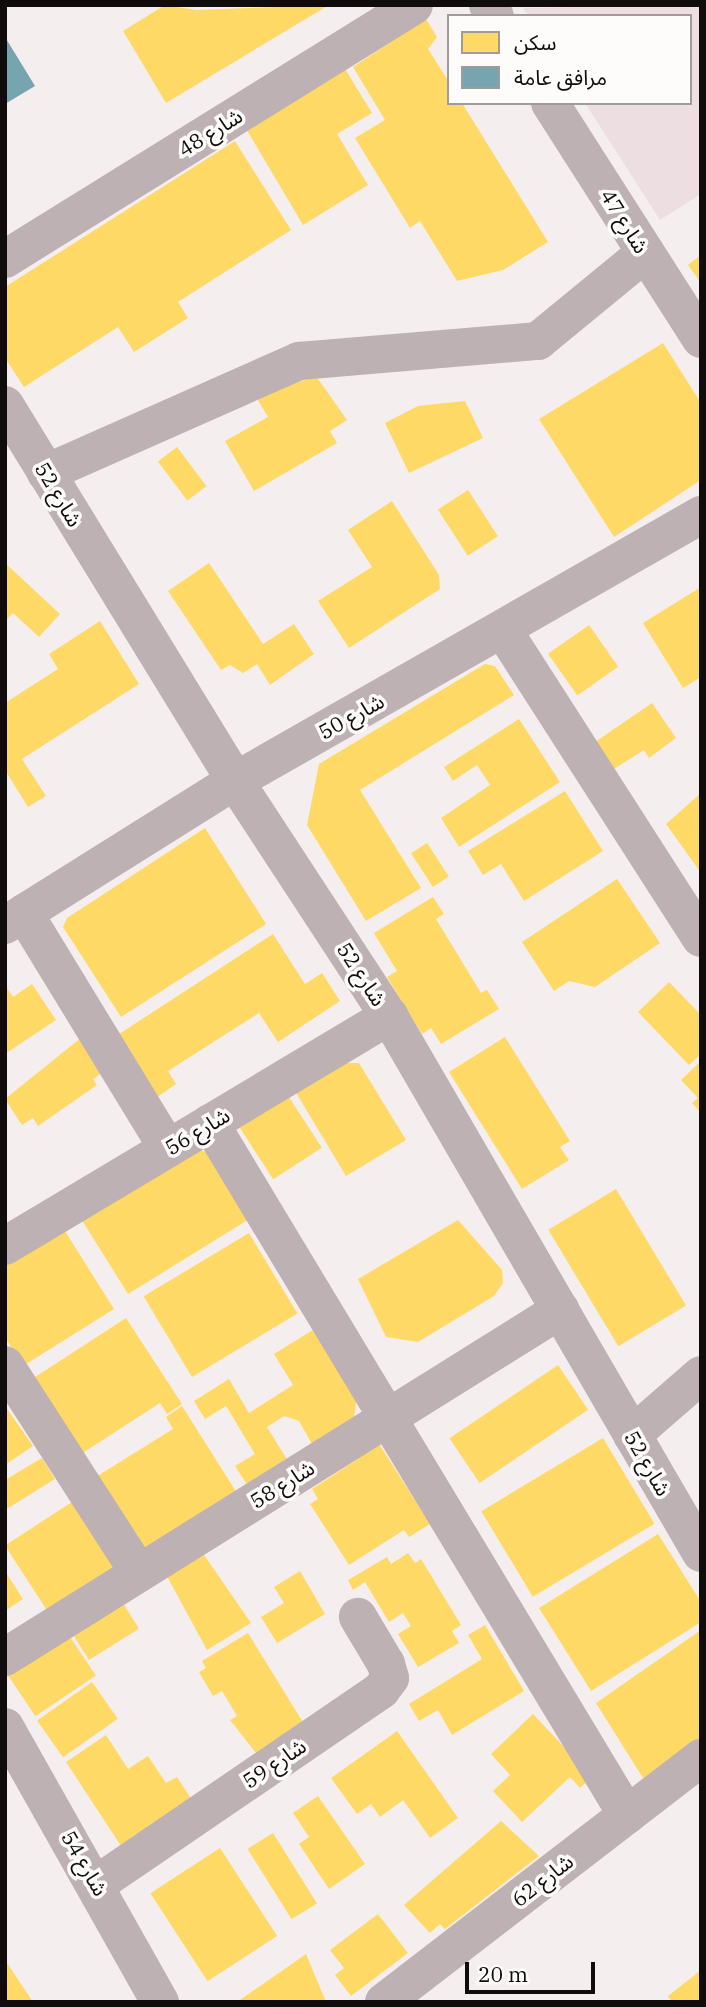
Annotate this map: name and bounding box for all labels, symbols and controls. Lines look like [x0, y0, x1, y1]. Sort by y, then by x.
legend [447, 14, 692, 105]
text: سكن [514, 28, 556, 56]
text: مرافق عامة [514, 63, 607, 91]
street label: شارع 48 [173, 103, 247, 161]
street label: شارع 47 [596, 184, 654, 258]
street label: شارع 52 [30, 457, 88, 531]
street label: شارع 50 [314, 688, 388, 744]
street label: شارع 52 [332, 937, 392, 1011]
street label: شارع 56 [160, 1102, 234, 1160]
street label: شارع 52 [619, 1426, 677, 1500]
street label: شارع 58 [245, 1455, 319, 1513]
street label: شارع 59 [238, 1733, 310, 1793]
street label: شارع 54 [56, 1826, 114, 1900]
street label: شارع 62 [506, 1848, 578, 1912]
scale bar [468, 1948, 598, 1992]
text: 20 m [478, 1960, 528, 1988]

